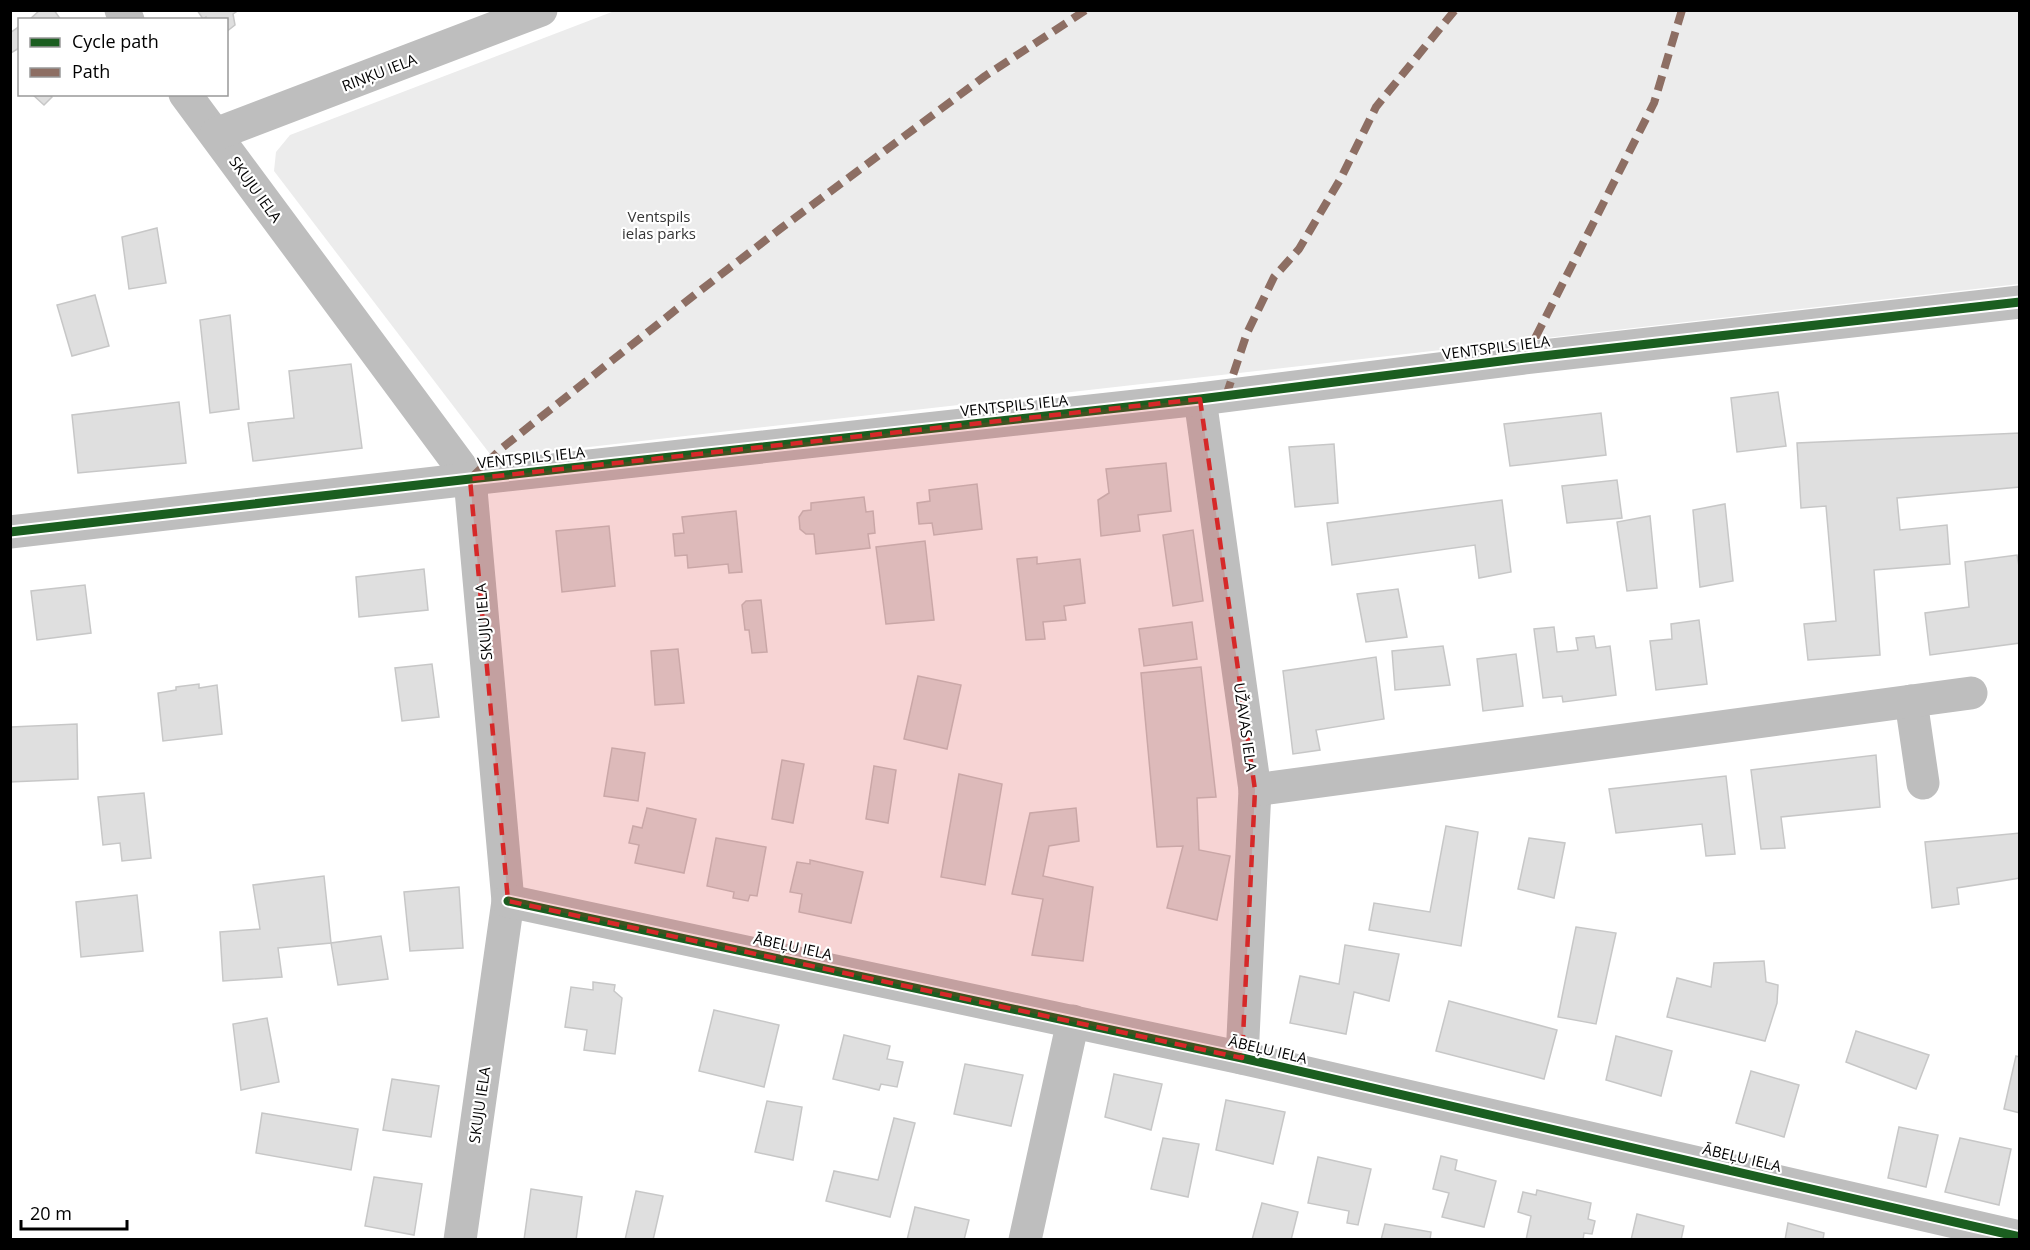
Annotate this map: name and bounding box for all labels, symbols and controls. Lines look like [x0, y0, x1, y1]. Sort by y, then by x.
legend [18, 18, 228, 96]
text: Cycle path [72, 29, 159, 53]
street label: RIŅĶU IELA [339, 48, 420, 95]
text: Path [72, 59, 110, 83]
street label: SKUJU IELA [225, 152, 287, 226]
park label: Ventspils ielas parks [622, 206, 696, 243]
street label: VENTSPILS IELA [1441, 330, 1551, 364]
street label: VENTSPILS IELA [959, 389, 1069, 421]
street label: VENTSPILS IELA [476, 441, 586, 473]
street label: SKUJU IELA [470, 582, 496, 661]
street label: UŽAVAS IELA [1230, 681, 1262, 773]
street label: ĀBEĻU IELA [752, 928, 835, 964]
street label: ĀBEĻU IELA [1227, 1030, 1310, 1068]
street label: SKUJU IELA [464, 1065, 494, 1145]
street label: ĀBEĻU IELA [1701, 1138, 1784, 1176]
scale bar [21, 1193, 128, 1231]
text: 20 m [30, 1201, 72, 1225]

